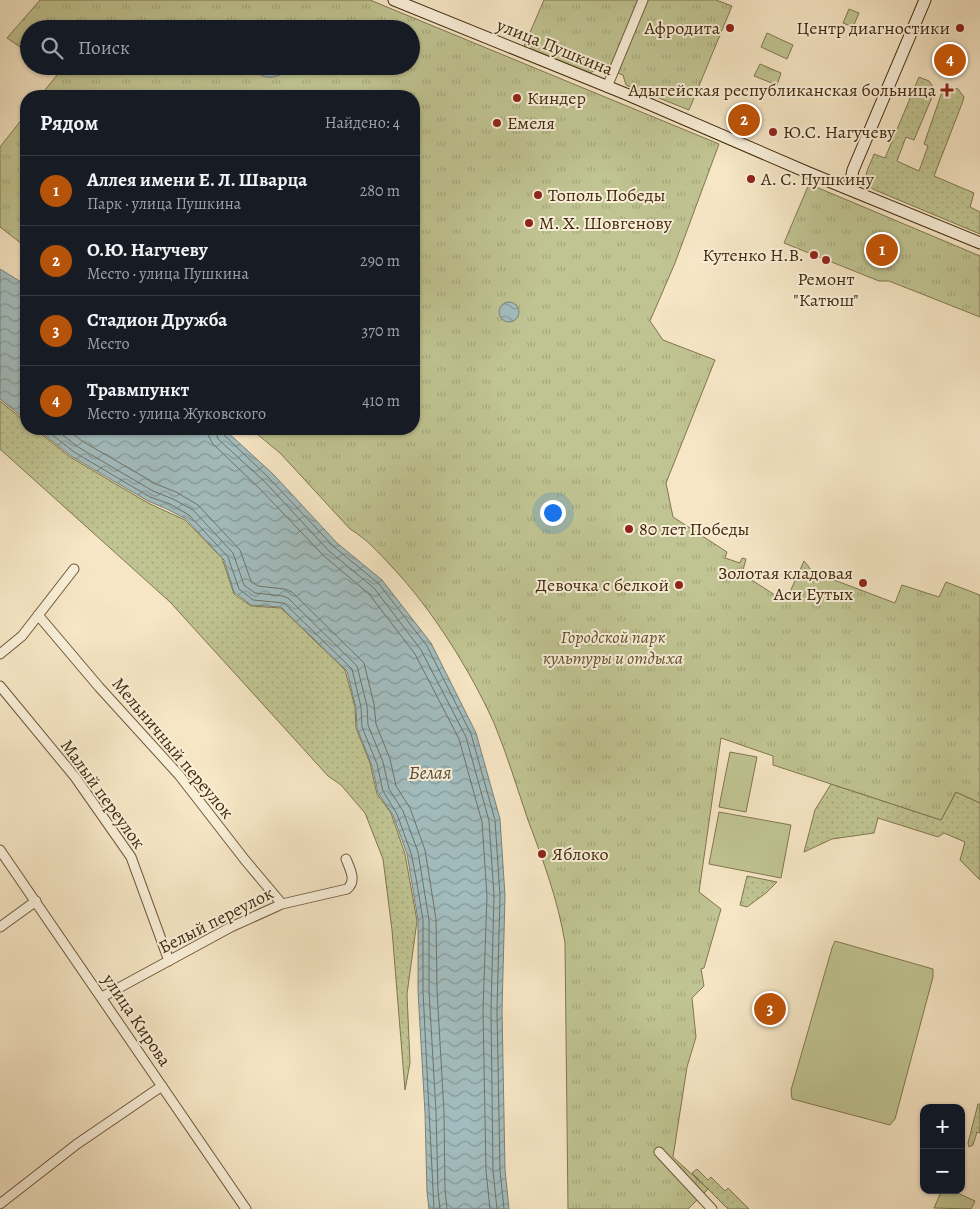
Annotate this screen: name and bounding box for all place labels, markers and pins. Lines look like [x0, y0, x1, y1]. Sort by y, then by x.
place label: Афродита [644, 16, 721, 40]
place label: Центр диагностики [796, 16, 950, 40]
marker: Афродита [724, 22, 736, 34]
marker: Центр диагностики [954, 22, 966, 34]
pin: 4 [934, 41, 966, 79]
place label: Адыгейская республиканская больница [627, 78, 937, 102]
marker: Адыгейская республиканская больница [940, 83, 954, 97]
place label: Киндер [527, 86, 586, 110]
marker: Киндер [511, 92, 523, 104]
pin: 2 [728, 101, 760, 139]
place label: Емеля [507, 111, 555, 135]
marker: Емеля [491, 117, 503, 129]
place label: Ю.С. Нагучеву [783, 120, 896, 144]
marker: Ю.С. Нагучеву [767, 126, 779, 138]
place label: А. С. Пушкину [760, 167, 875, 191]
marker: А. С. Пушкину [745, 173, 757, 185]
place label: Тополь Победы [548, 183, 666, 207]
marker: Тополь Победы [532, 189, 544, 201]
place label: М. Х. Шовгенову [539, 211, 673, 235]
marker: М. Х. Шовгенову [523, 217, 535, 229]
pin: 1 [866, 231, 898, 269]
place label: Кутенко Н.В. [703, 243, 804, 267]
marker: Кутенко Н.В. [808, 249, 820, 261]
marker: Ремонт "Катюш" [820, 254, 832, 266]
place label: Ремонт "Катюш" [793, 267, 859, 312]
place label: 80 лет Победы [639, 517, 750, 541]
marker: 80 лет Победы [623, 523, 635, 535]
place label: Золотая кладовая Аси Еутых [718, 561, 853, 606]
place label: Девочка с белкой [536, 573, 669, 597]
marker: Золотая кладовая Аси Еутых [857, 577, 869, 589]
marker: Девочка с белкой [673, 579, 685, 591]
place label: Яблоко [552, 842, 609, 866]
marker: Яблоко [536, 848, 548, 860]
pin: 3 [754, 990, 786, 1028]

